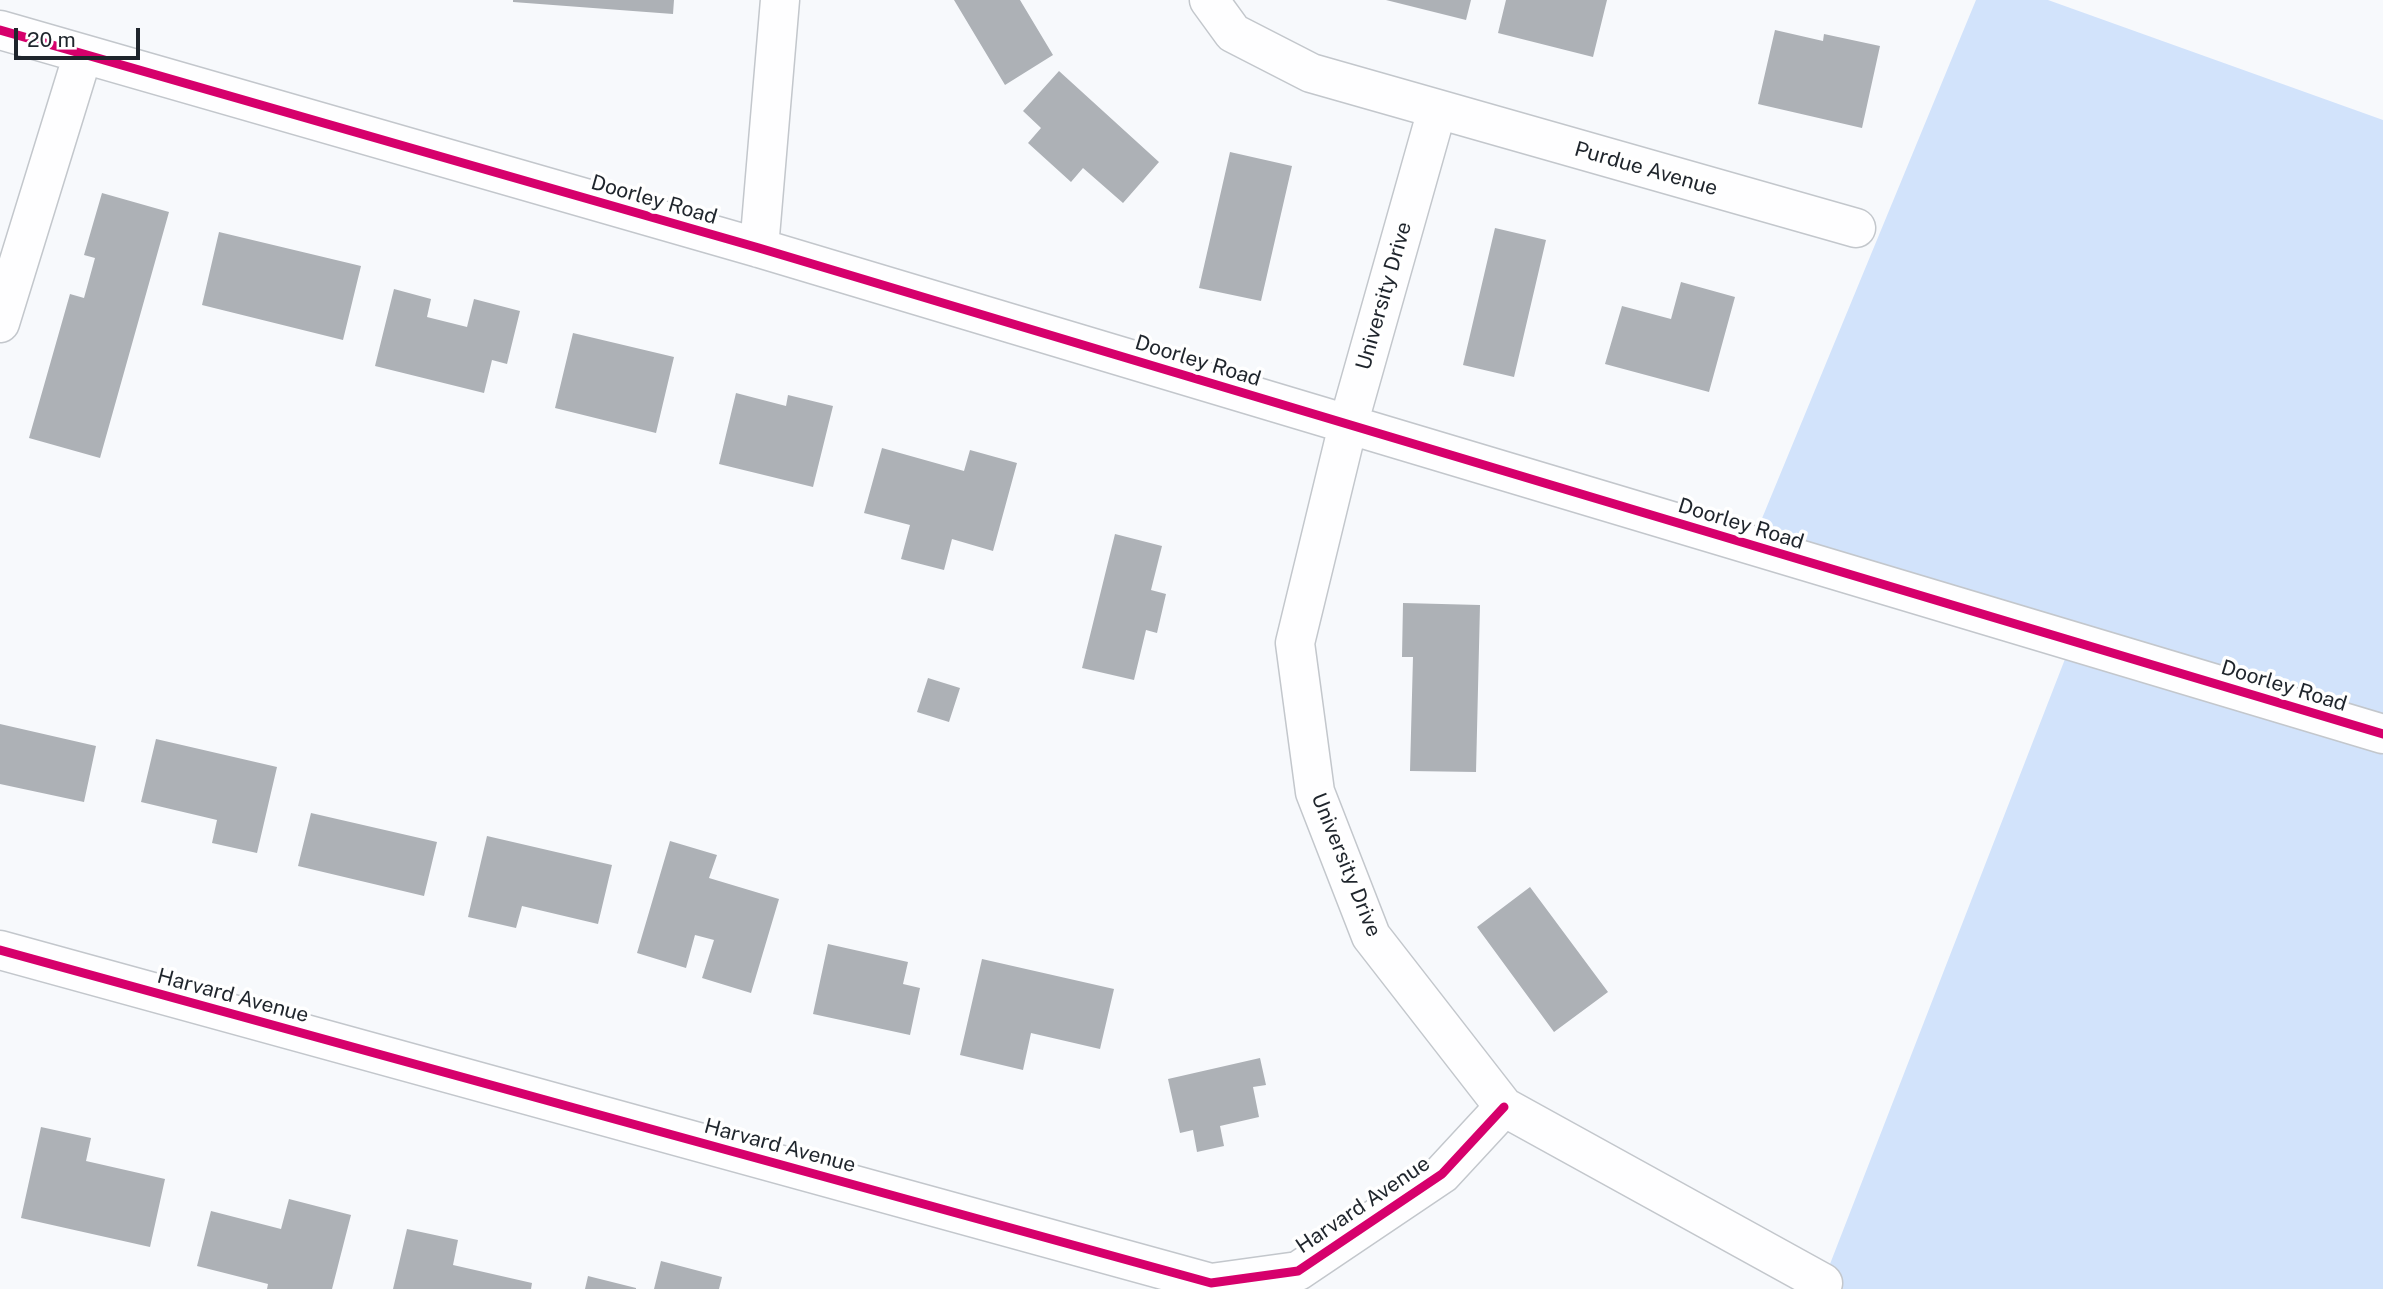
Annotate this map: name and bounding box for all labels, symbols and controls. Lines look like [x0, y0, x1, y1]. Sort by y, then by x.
scale bar [18, 14, 144, 58]
text: 20 m [27, 27, 76, 52]
street label: Purdue Avenue [1572, 137, 1720, 201]
street label: Doorley Road [588, 170, 720, 230]
street label: University Drive [1351, 219, 1417, 373]
street label: Doorley Road [1132, 330, 1264, 392]
street label: Doorley Road [1675, 493, 1807, 555]
street label: Doorley Road [2218, 655, 2350, 717]
street label: University Drive [1306, 789, 1386, 941]
street label: Harvard Avenue [154, 964, 312, 1028]
street label: Harvard Avenue [701, 1114, 859, 1178]
street label: Harvard Avenue [1291, 1151, 1435, 1259]

